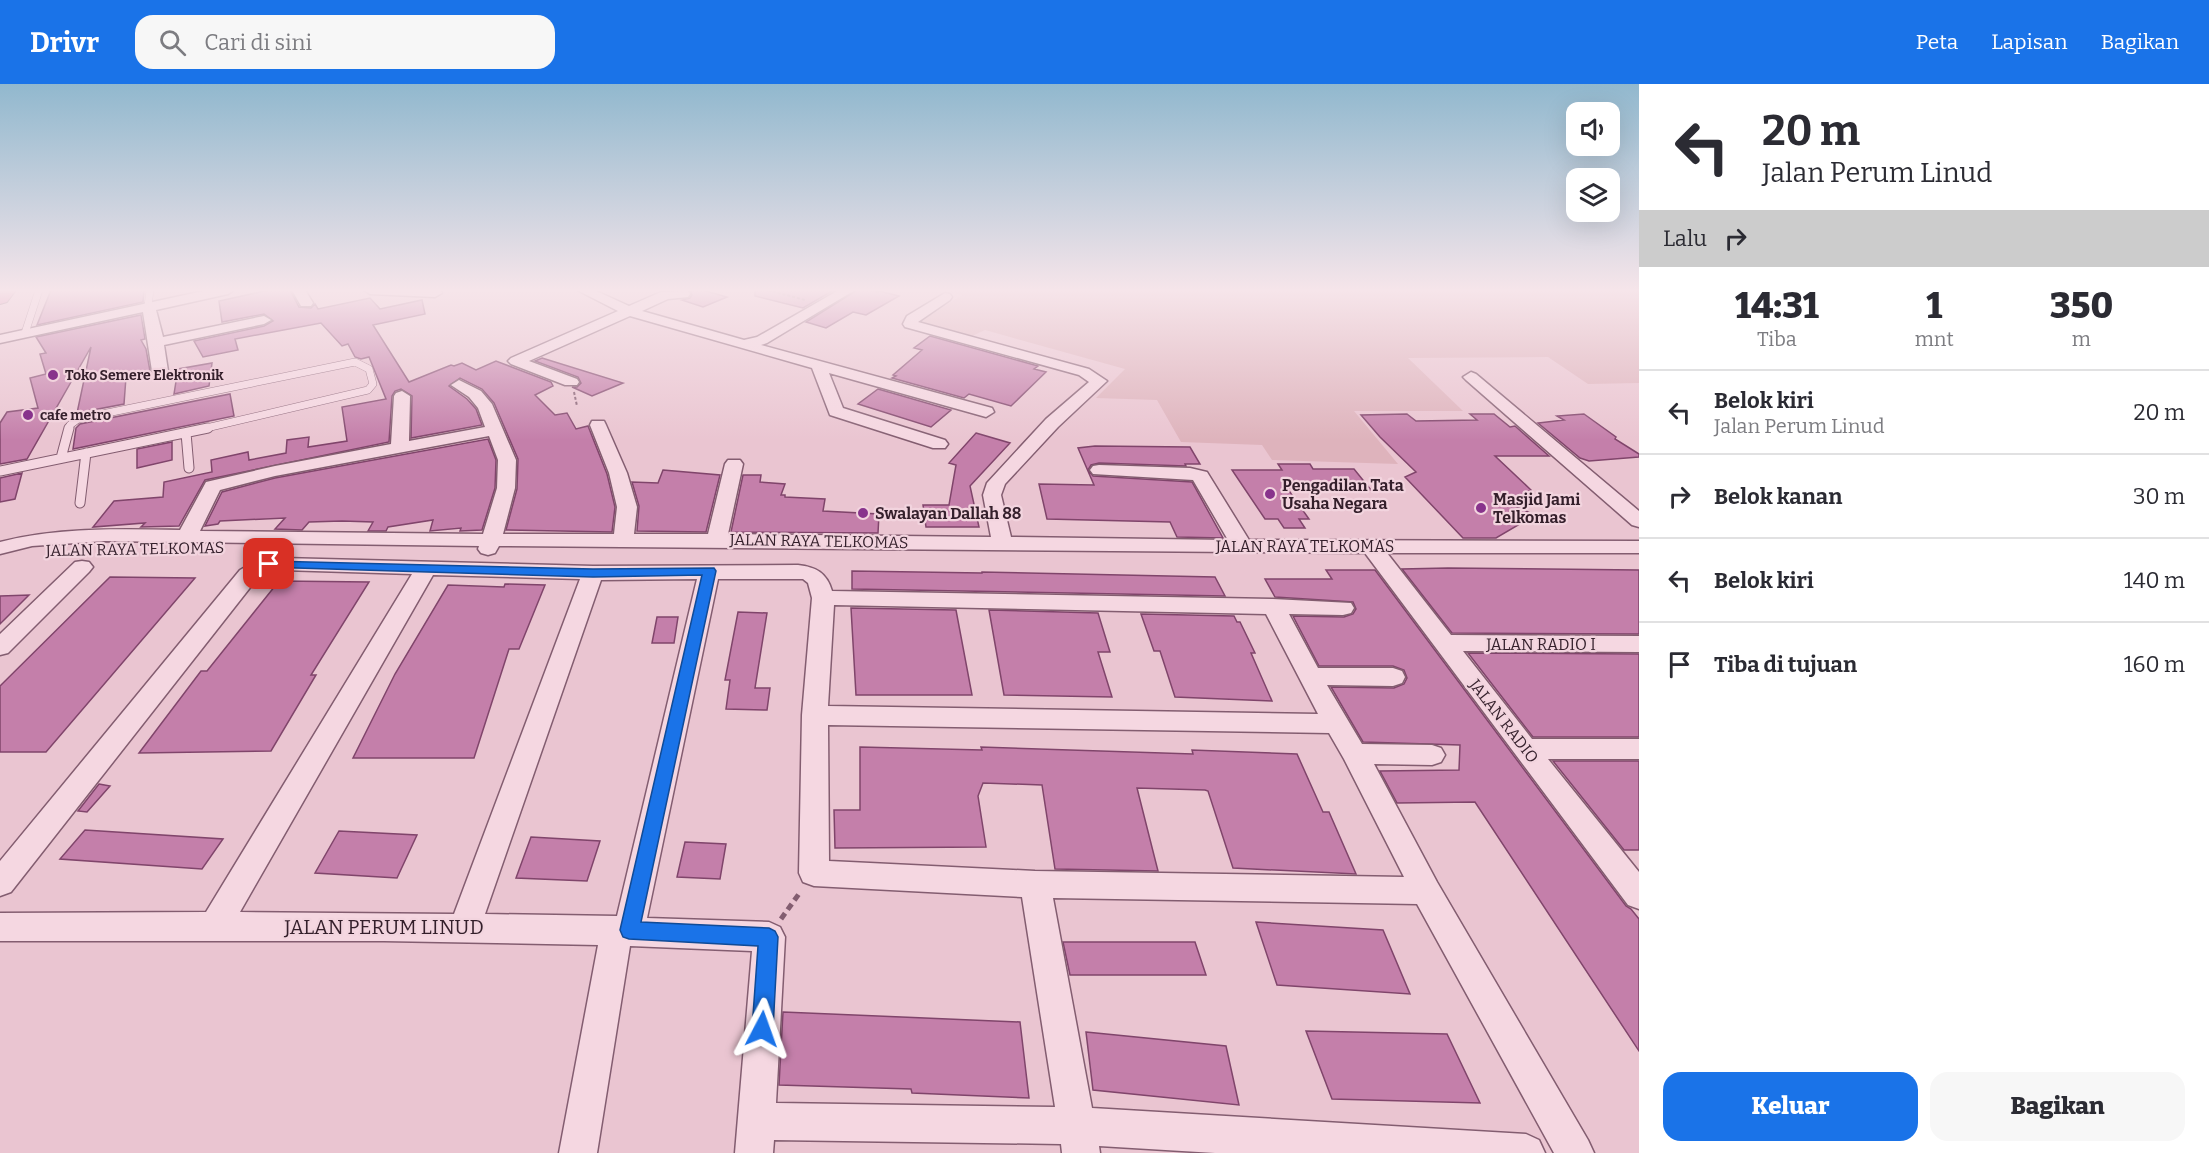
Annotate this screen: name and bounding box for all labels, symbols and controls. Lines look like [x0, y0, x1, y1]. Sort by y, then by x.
search box [135, 15, 555, 69]
text: Drivr [30, 26, 99, 59]
icon: search [156, 26, 189, 59]
text: Cari di sini [204, 29, 312, 56]
text: Peta [1916, 29, 1958, 55]
text: Lapisan [1991, 29, 2068, 55]
text: Bagikan [2101, 29, 2179, 55]
map controls [1566, 102, 1620, 222]
button: sound [1566, 102, 1620, 156]
text: 20 m [1762, 106, 1860, 156]
icon: left [1663, 108, 1741, 186]
text: Jalan Perum Linud [1762, 157, 1992, 189]
button: layers [1566, 168, 1620, 222]
icon: right [1719, 222, 1752, 255]
text: Lalu [1663, 225, 1707, 252]
text: 14:31 [1735, 284, 1819, 328]
text: 1 [1926, 284, 1942, 328]
text: 350 [2050, 284, 2113, 328]
text: Tiba [1757, 327, 1797, 351]
text: mnt [1915, 327, 1954, 351]
text: m [2072, 327, 2091, 351]
place label: Toko Semere Elektronik [65, 367, 224, 384]
marker: Toko Semere Elektronik [46, 368, 60, 382]
text: Belok kiri [1714, 387, 1814, 414]
icon: left [1663, 396, 1696, 429]
text: 20 m [2134, 399, 2185, 426]
place label: cafe metro [40, 407, 111, 424]
marker: cafe metro [21, 408, 35, 422]
text: Jalan Perum Linud [1714, 414, 1885, 438]
place label: Pengadilan Tata Usaha Negara [1282, 476, 1404, 513]
icon: right [1663, 480, 1696, 513]
text: Belok kanan [1714, 483, 1842, 510]
text: 30 m [2133, 483, 2185, 510]
marker: Pengadilan Tata Usaha Negara [1263, 487, 1277, 501]
place label: Masjid Jami Telkomas [1493, 490, 1580, 527]
marker: Masjid Jami Telkomas [1474, 501, 1488, 515]
place label: Swalayan Dallah 88 [875, 504, 1021, 523]
marker: Swalayan Dallah 88 [856, 506, 870, 520]
street label: JALAN RAYA TELKOMAS [728, 530, 909, 552]
street label: JALAN RAYA TELKOMAS [1215, 537, 1394, 556]
street label: JALAN RAYA TELKOMAS [44, 538, 225, 560]
pin [243, 538, 294, 589]
icon: arrive [252, 547, 285, 580]
icon: left [1663, 564, 1696, 597]
text: Belok kiri [1714, 567, 1814, 594]
text: 140 m [2124, 567, 2185, 594]
street label: JALAN RADIO I [1485, 635, 1596, 654]
icon: arrive [1663, 648, 1696, 681]
text: Tiba di tujuan [1714, 651, 1857, 678]
text: 160 m [2124, 651, 2185, 678]
street label: JALAN RADIO [1465, 675, 1543, 767]
street label: JALAN PERUM LINUD [283, 915, 484, 939]
position arrow [730, 997, 794, 1061]
button: Keluar [1663, 1072, 1918, 1141]
button: Bagikan [1930, 1072, 2185, 1141]

